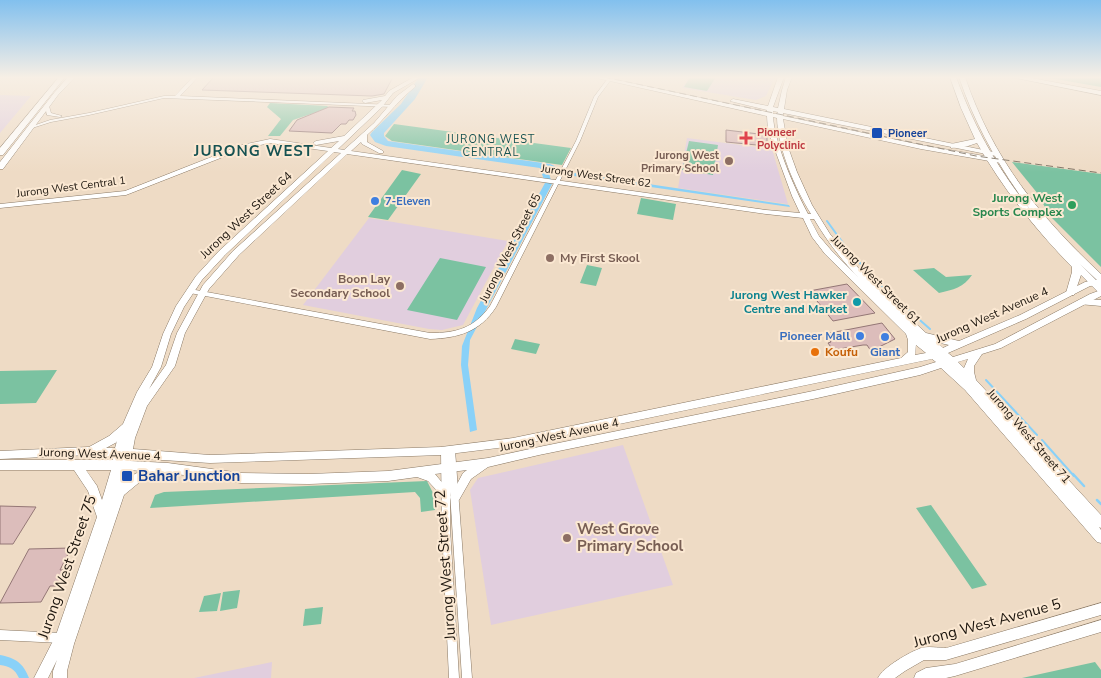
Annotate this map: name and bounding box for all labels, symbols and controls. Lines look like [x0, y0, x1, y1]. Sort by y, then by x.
place label: Pioneer Polyclinic [757, 125, 806, 153]
marker: Pioneer [870, 126, 884, 140]
place label: Pioneer [888, 126, 928, 141]
marker: Pioneer Polyclinic [739, 131, 753, 145]
district label: JURONG WEST CENTRAL [446, 132, 535, 160]
district label: JURONG WEST [193, 141, 314, 161]
place label: Jurong West Primary School [641, 148, 720, 176]
marker: Jurong West Primary School [723, 155, 735, 167]
street label: Jurong West Street 62 [539, 161, 652, 191]
street label: Jurong West Street 64 [196, 168, 296, 263]
street label: Jurong West Central 1 [15, 173, 126, 201]
place label: Jurong West Sports Complex [972, 190, 1062, 220]
street label: Jurong West Street 65 [475, 191, 544, 306]
place label: 7-Eleven [385, 194, 430, 209]
marker: 7-Eleven [369, 195, 381, 207]
marker: Jurong West Sports Complex [1066, 199, 1078, 211]
street label: Jurong West Street 61 [827, 231, 924, 328]
place label: My First Skool [560, 250, 640, 266]
marker: My First Skool [544, 252, 556, 264]
place label: Boon Lay Secondary School [290, 271, 391, 301]
marker: Boon Lay Secondary School [394, 280, 406, 292]
street label: Jurong West Avenue 4 [932, 283, 1051, 347]
place label: Jurong West Hawker Centre and Market [729, 287, 847, 317]
marker: Jurong West Hawker Centre and Market [851, 296, 863, 308]
place label: Pioneer Mall [780, 328, 850, 344]
marker: Pioneer Mall [854, 330, 866, 342]
marker: Giant [879, 331, 891, 343]
place label: Koufu [825, 344, 858, 360]
place label: Giant [870, 344, 900, 360]
marker: Koufu [809, 346, 821, 358]
street label: Jurong West Street 71 [983, 385, 1075, 487]
street label: Jurong West Avenue 4 [497, 415, 620, 456]
street label: Jurong West Avenue 4 [38, 444, 161, 464]
place label: Bahar Junction [138, 466, 240, 486]
marker: Bahar Junction [120, 469, 134, 483]
street label: Jurong West Street 72 [430, 489, 460, 642]
street label: Jurong West Street 75 [33, 492, 101, 642]
place label: West Grove Primary School [577, 519, 684, 556]
marker: West Grove Primary School [561, 532, 573, 544]
street label: Jurong West Avenue 5 [910, 594, 1063, 653]

